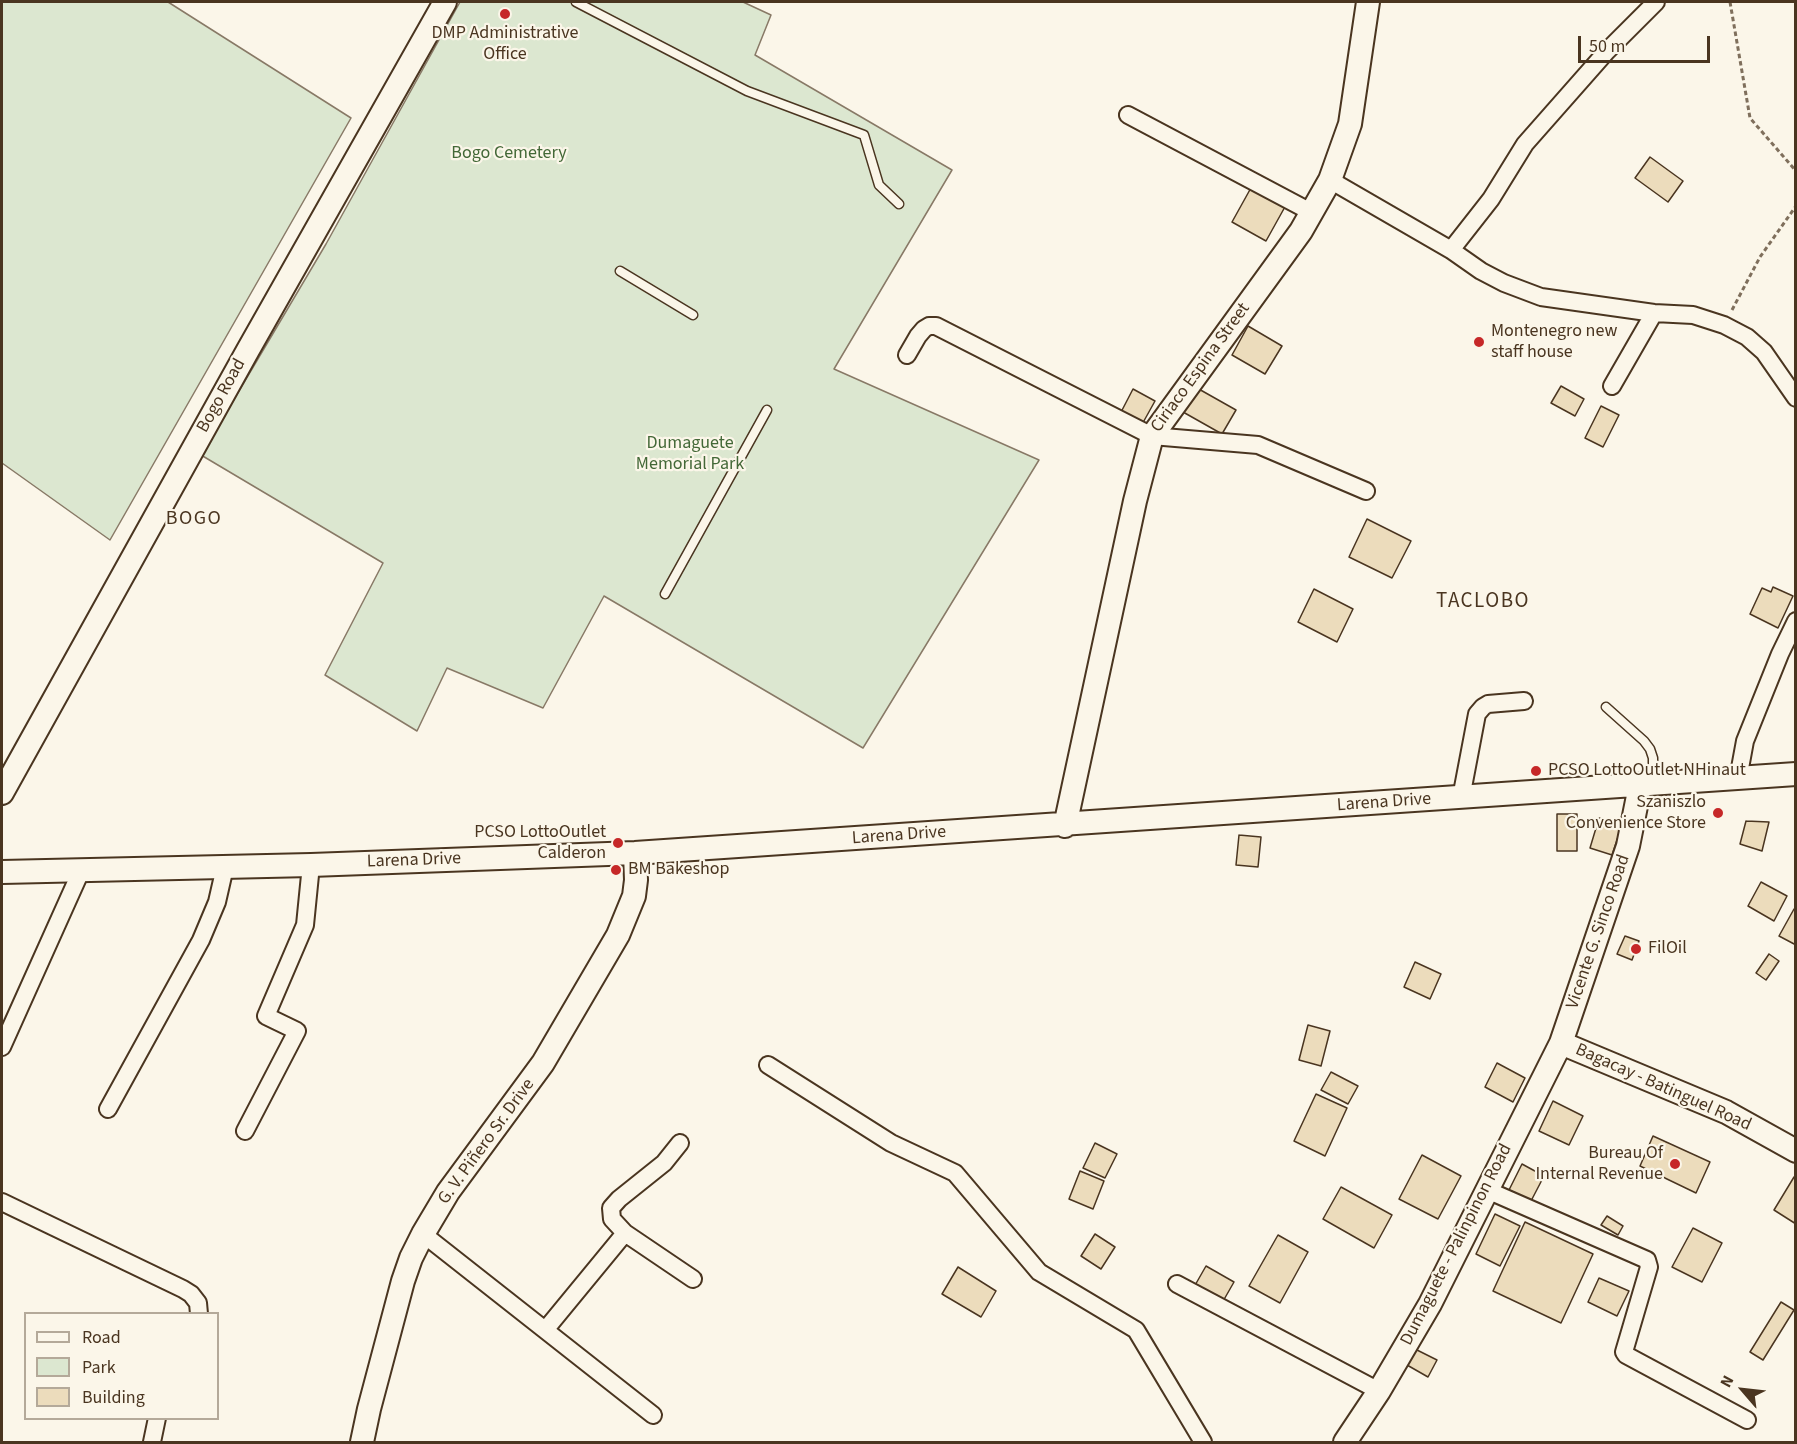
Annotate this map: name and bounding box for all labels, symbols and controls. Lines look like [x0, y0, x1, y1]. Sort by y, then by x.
marker: DMP Administrative Office [498, 7, 512, 21]
place label: DMP Administrative Office [431, 23, 579, 66]
scale bar [1581, 24, 1713, 62]
text: 50 m [1589, 34, 1625, 59]
park label: Bogo Cemetery [451, 143, 567, 165]
street label: Ciriaco Espina Street [1147, 299, 1255, 437]
place label: Montenegro new staff house [1491, 321, 1617, 364]
marker: Montenegro new staff house [1472, 335, 1486, 349]
street label: Bogo Road [193, 355, 251, 437]
park label: Dumaguete Memorial Park [636, 433, 744, 476]
district label: BOGO [166, 508, 222, 532]
district label: TACLOBO [1436, 589, 1530, 615]
place label: PCSO LottoOutlet NHinaut [1548, 760, 1746, 782]
marker: PCSO LottoOutlet NHinaut [1529, 764, 1543, 778]
street label: Larena Drive [1336, 789, 1432, 817]
place label: Szaniszlo Convenience Store [1566, 792, 1706, 834]
marker: Szaniszlo Convenience Store [1711, 806, 1725, 820]
place label: PCSO LottoOutlet Calderon [474, 822, 606, 864]
street label: Larena Drive [851, 822, 947, 850]
marker: PCSO LottoOutlet Calderon [611, 836, 625, 850]
street label: Larena Drive [366, 849, 462, 873]
street label: Vicente G. Sinco Road [1562, 852, 1636, 1012]
place label: BM Bakeshop [628, 859, 730, 881]
marker: BM Bakeshop [609, 863, 623, 877]
place label: FilOil [1648, 938, 1687, 960]
marker: FilOil [1629, 942, 1643, 956]
street label: Bagacay - Batinguel Road [1572, 1039, 1754, 1137]
street label: G. V. Piñero Sr. Drive [434, 1075, 540, 1209]
street label: Dumaguete - Palinpinon Road [1397, 1141, 1517, 1349]
place label: Bureau Of Internal Revenue [1535, 1143, 1663, 1186]
marker: Bureau Of Internal Revenue [1668, 1157, 1682, 1171]
legend [24, 1312, 219, 1420]
text: Road [82, 1325, 121, 1350]
text: Park [82, 1355, 116, 1380]
north arrow [1713, 1360, 1773, 1420]
text: N [1715, 1372, 1739, 1391]
text: Building [82, 1385, 145, 1410]

